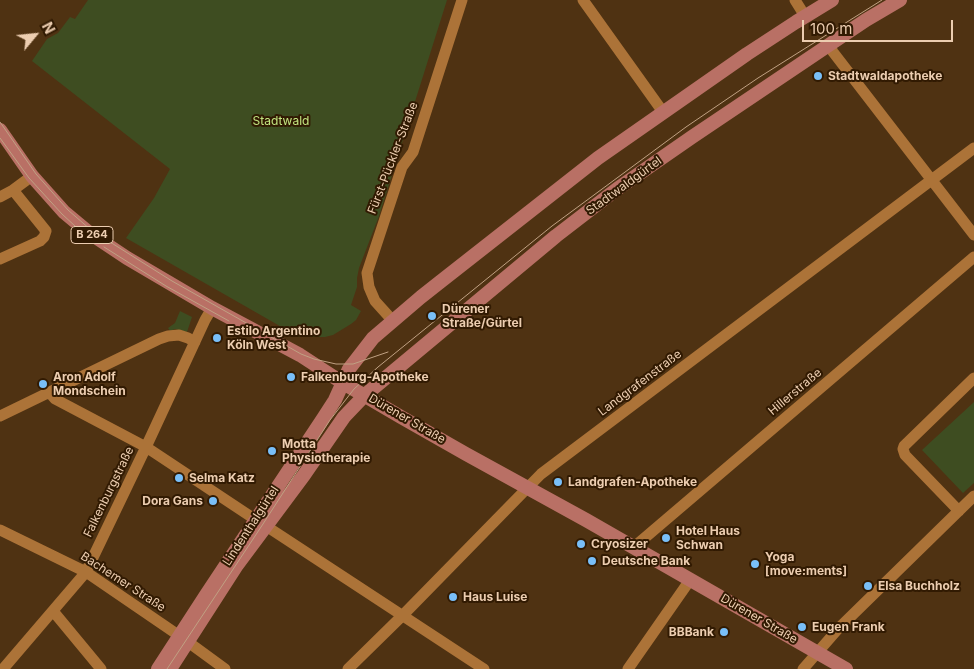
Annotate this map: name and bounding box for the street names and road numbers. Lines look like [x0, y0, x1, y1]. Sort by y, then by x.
street label: Fürst-Pückler-Straße [365, 100, 421, 216]
street label: Stadtwaldgürtel [583, 154, 665, 218]
road number: B 264 [71, 226, 113, 244]
street label: Landgrafenstraße [595, 347, 685, 419]
street label: Hillerstraße [765, 366, 825, 418]
street label: Dürener Straße [366, 391, 448, 447]
street label: Falkenburgstraße [81, 444, 137, 540]
street label: Lindenthalgürtel [220, 484, 282, 568]
street label: Bachemer Straße [78, 549, 168, 615]
street label: Dürener Straße [718, 591, 800, 647]

